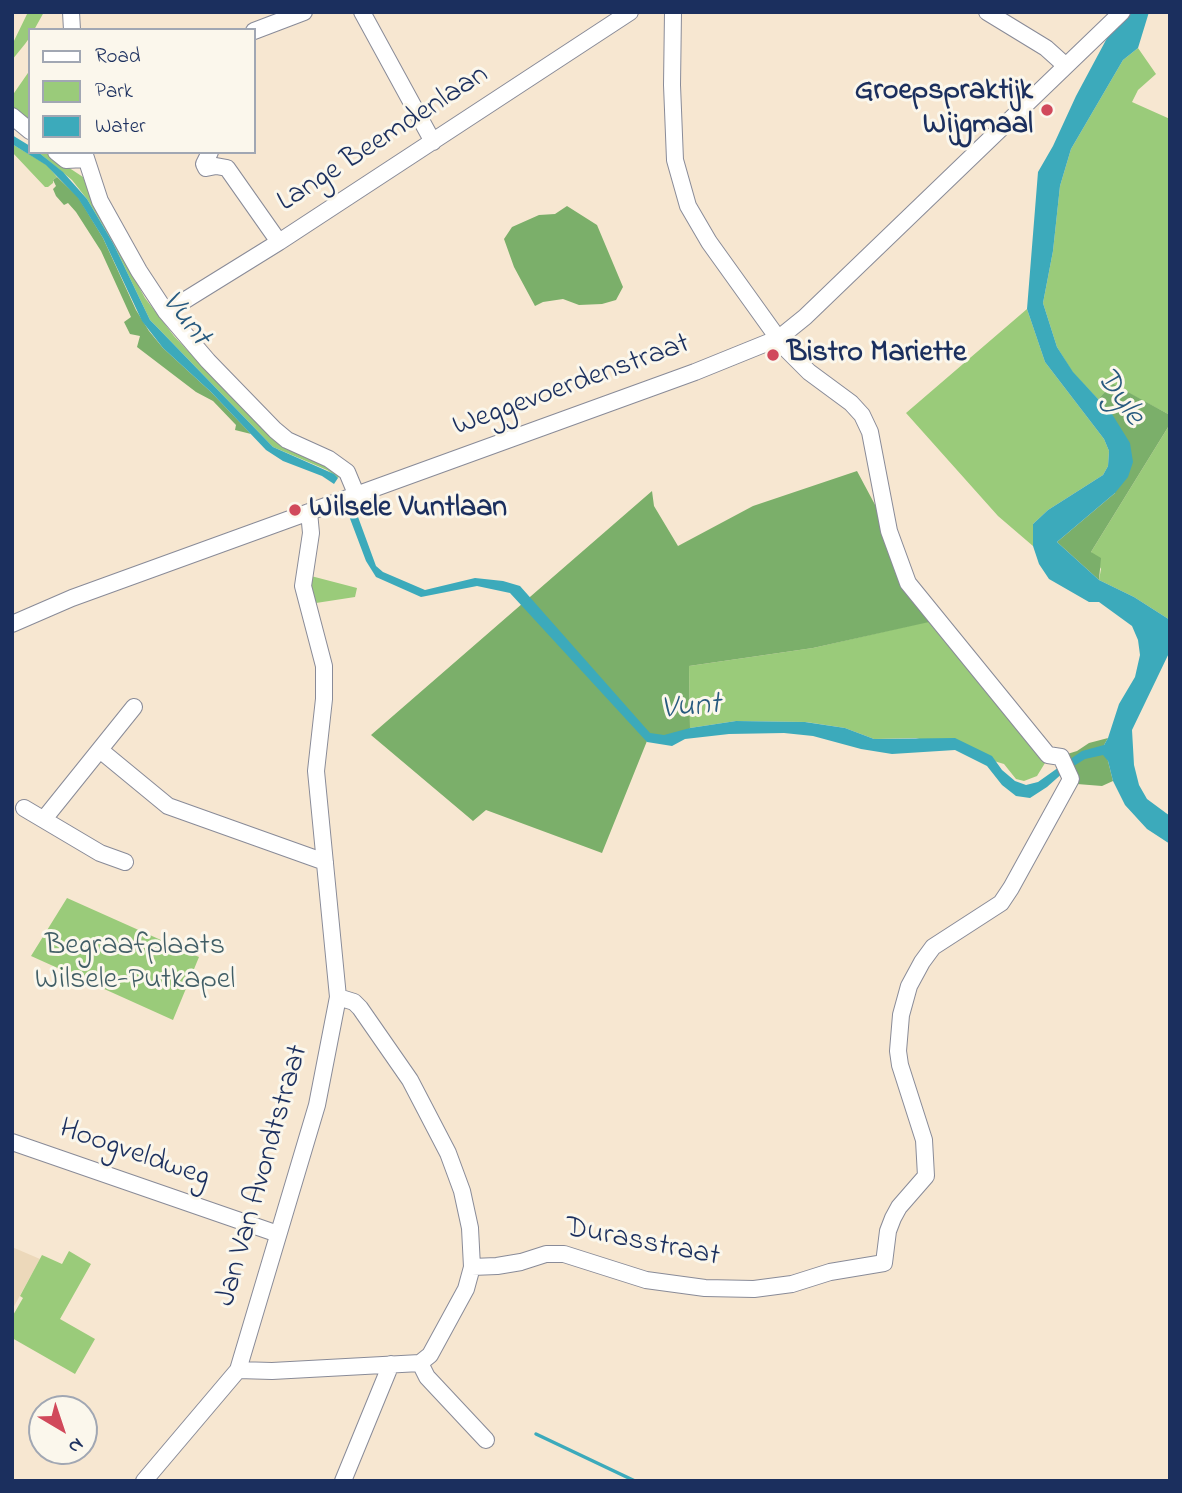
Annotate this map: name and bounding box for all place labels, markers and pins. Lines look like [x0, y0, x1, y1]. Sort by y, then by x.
place label: Groepspraktijk Wijgmaal [855, 75, 1033, 146]
marker: Groepspraktijk Wijgmaal [1039, 102, 1055, 118]
place label: Bistro Mariette [787, 337, 966, 373]
marker: Bistro Mariette [765, 347, 781, 363]
place label: Wilsele Vuntlaan [309, 492, 507, 528]
marker: Wilsele Vuntlaan [287, 502, 303, 518]

